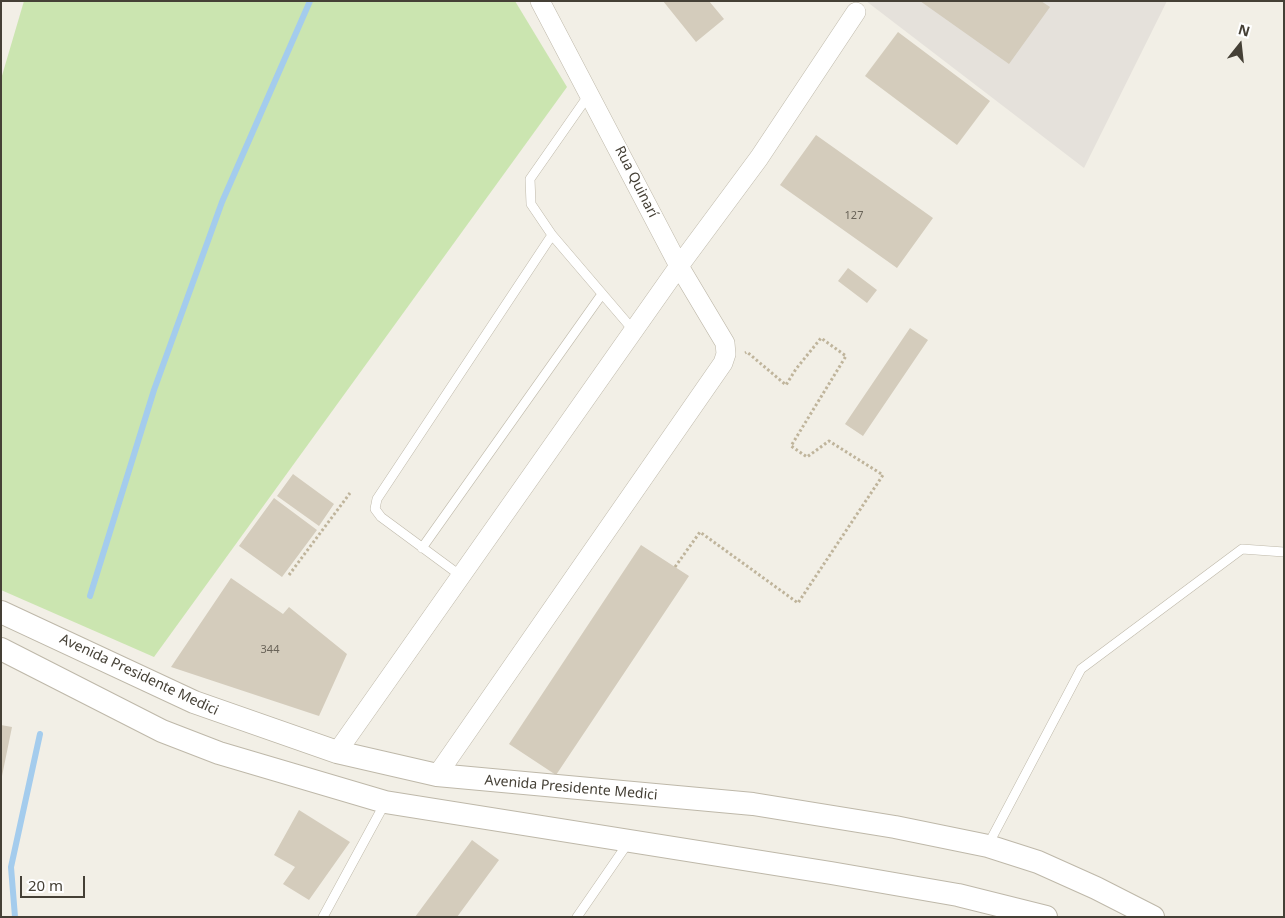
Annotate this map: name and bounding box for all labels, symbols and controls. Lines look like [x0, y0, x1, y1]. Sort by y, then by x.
text: N [1236, 19, 1252, 41]
north arrow [1215, 20, 1265, 70]
street label: Rua Quinarí [611, 143, 661, 221]
house number: 127 [845, 209, 863, 223]
street label: Avenida Presidente Medici [57, 631, 221, 719]
house number: 344 [261, 643, 279, 657]
street label: Avenida Presidente Medici [484, 772, 658, 804]
scale bar [22, 866, 88, 898]
text: 20 m [28, 875, 63, 895]

